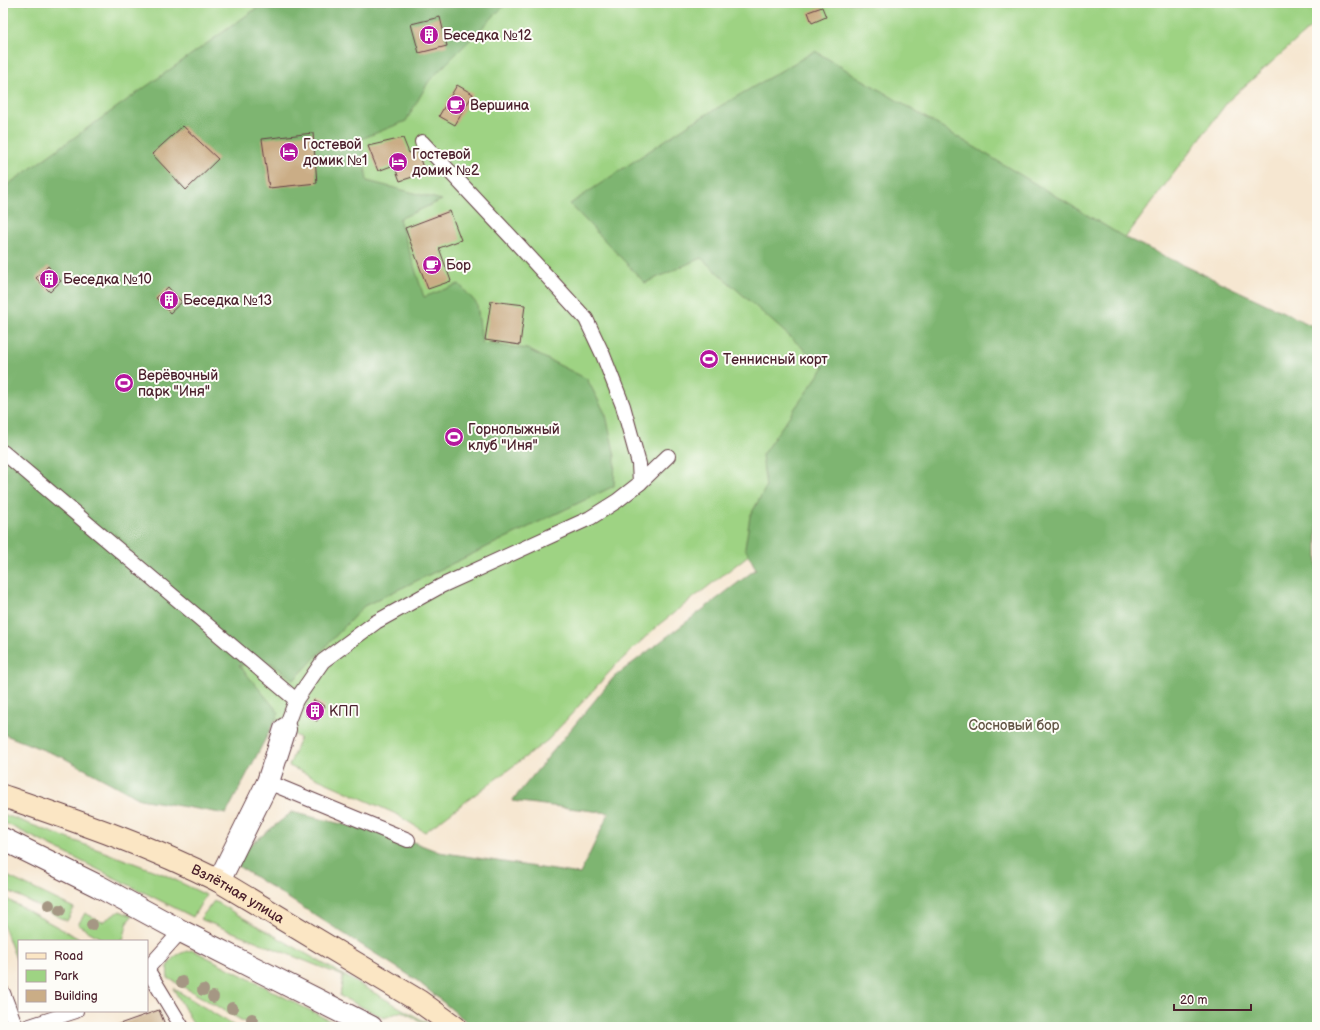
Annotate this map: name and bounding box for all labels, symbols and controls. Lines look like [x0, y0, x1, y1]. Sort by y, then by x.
building icon: Беседка №12 [418, 24, 440, 46]
place label: Беседка №12 [443, 27, 532, 44]
cafe icon: Вершина [445, 94, 467, 116]
place label: Вершина [470, 97, 530, 114]
place label: Гостевой домик №1 [303, 136, 368, 169]
hotel icon: Гостевой домик №1 [278, 141, 300, 163]
place label: Гостевой домик №2 [412, 146, 480, 179]
hotel icon: Гостевой домик №2 [387, 151, 409, 173]
cafe icon: Бор [421, 254, 443, 276]
place label: Бор [446, 257, 471, 274]
building icon: Беседка №10 [38, 268, 60, 290]
place label: Беседка №10 [63, 271, 152, 288]
building icon: Беседка №13 [158, 289, 180, 311]
place label: Беседка №13 [183, 292, 272, 309]
sports icon: Теннисный корт [698, 348, 720, 370]
place label: Теннисный корт [723, 351, 828, 368]
place label: Верёвочный парк "Иня" [138, 367, 218, 400]
sports icon: Верёвочный парк "Иня" [113, 372, 135, 394]
place label: Горнолыжный клуб "Иня" [468, 421, 560, 454]
sports icon: Горнолыжный клуб "Иня" [443, 426, 465, 448]
building icon: КПП [304, 700, 326, 722]
place label: КПП [329, 703, 359, 720]
park label: Сосновый бор [969, 717, 1060, 734]
street label: Взлётная улица [189, 860, 288, 927]
legend [18, 940, 148, 1012]
text: Road [54, 949, 83, 964]
text: Park [54, 969, 78, 984]
scale bar [1174, 986, 1251, 1012]
text: Building [54, 989, 98, 1004]
text: 20 m [1180, 993, 1207, 1008]

